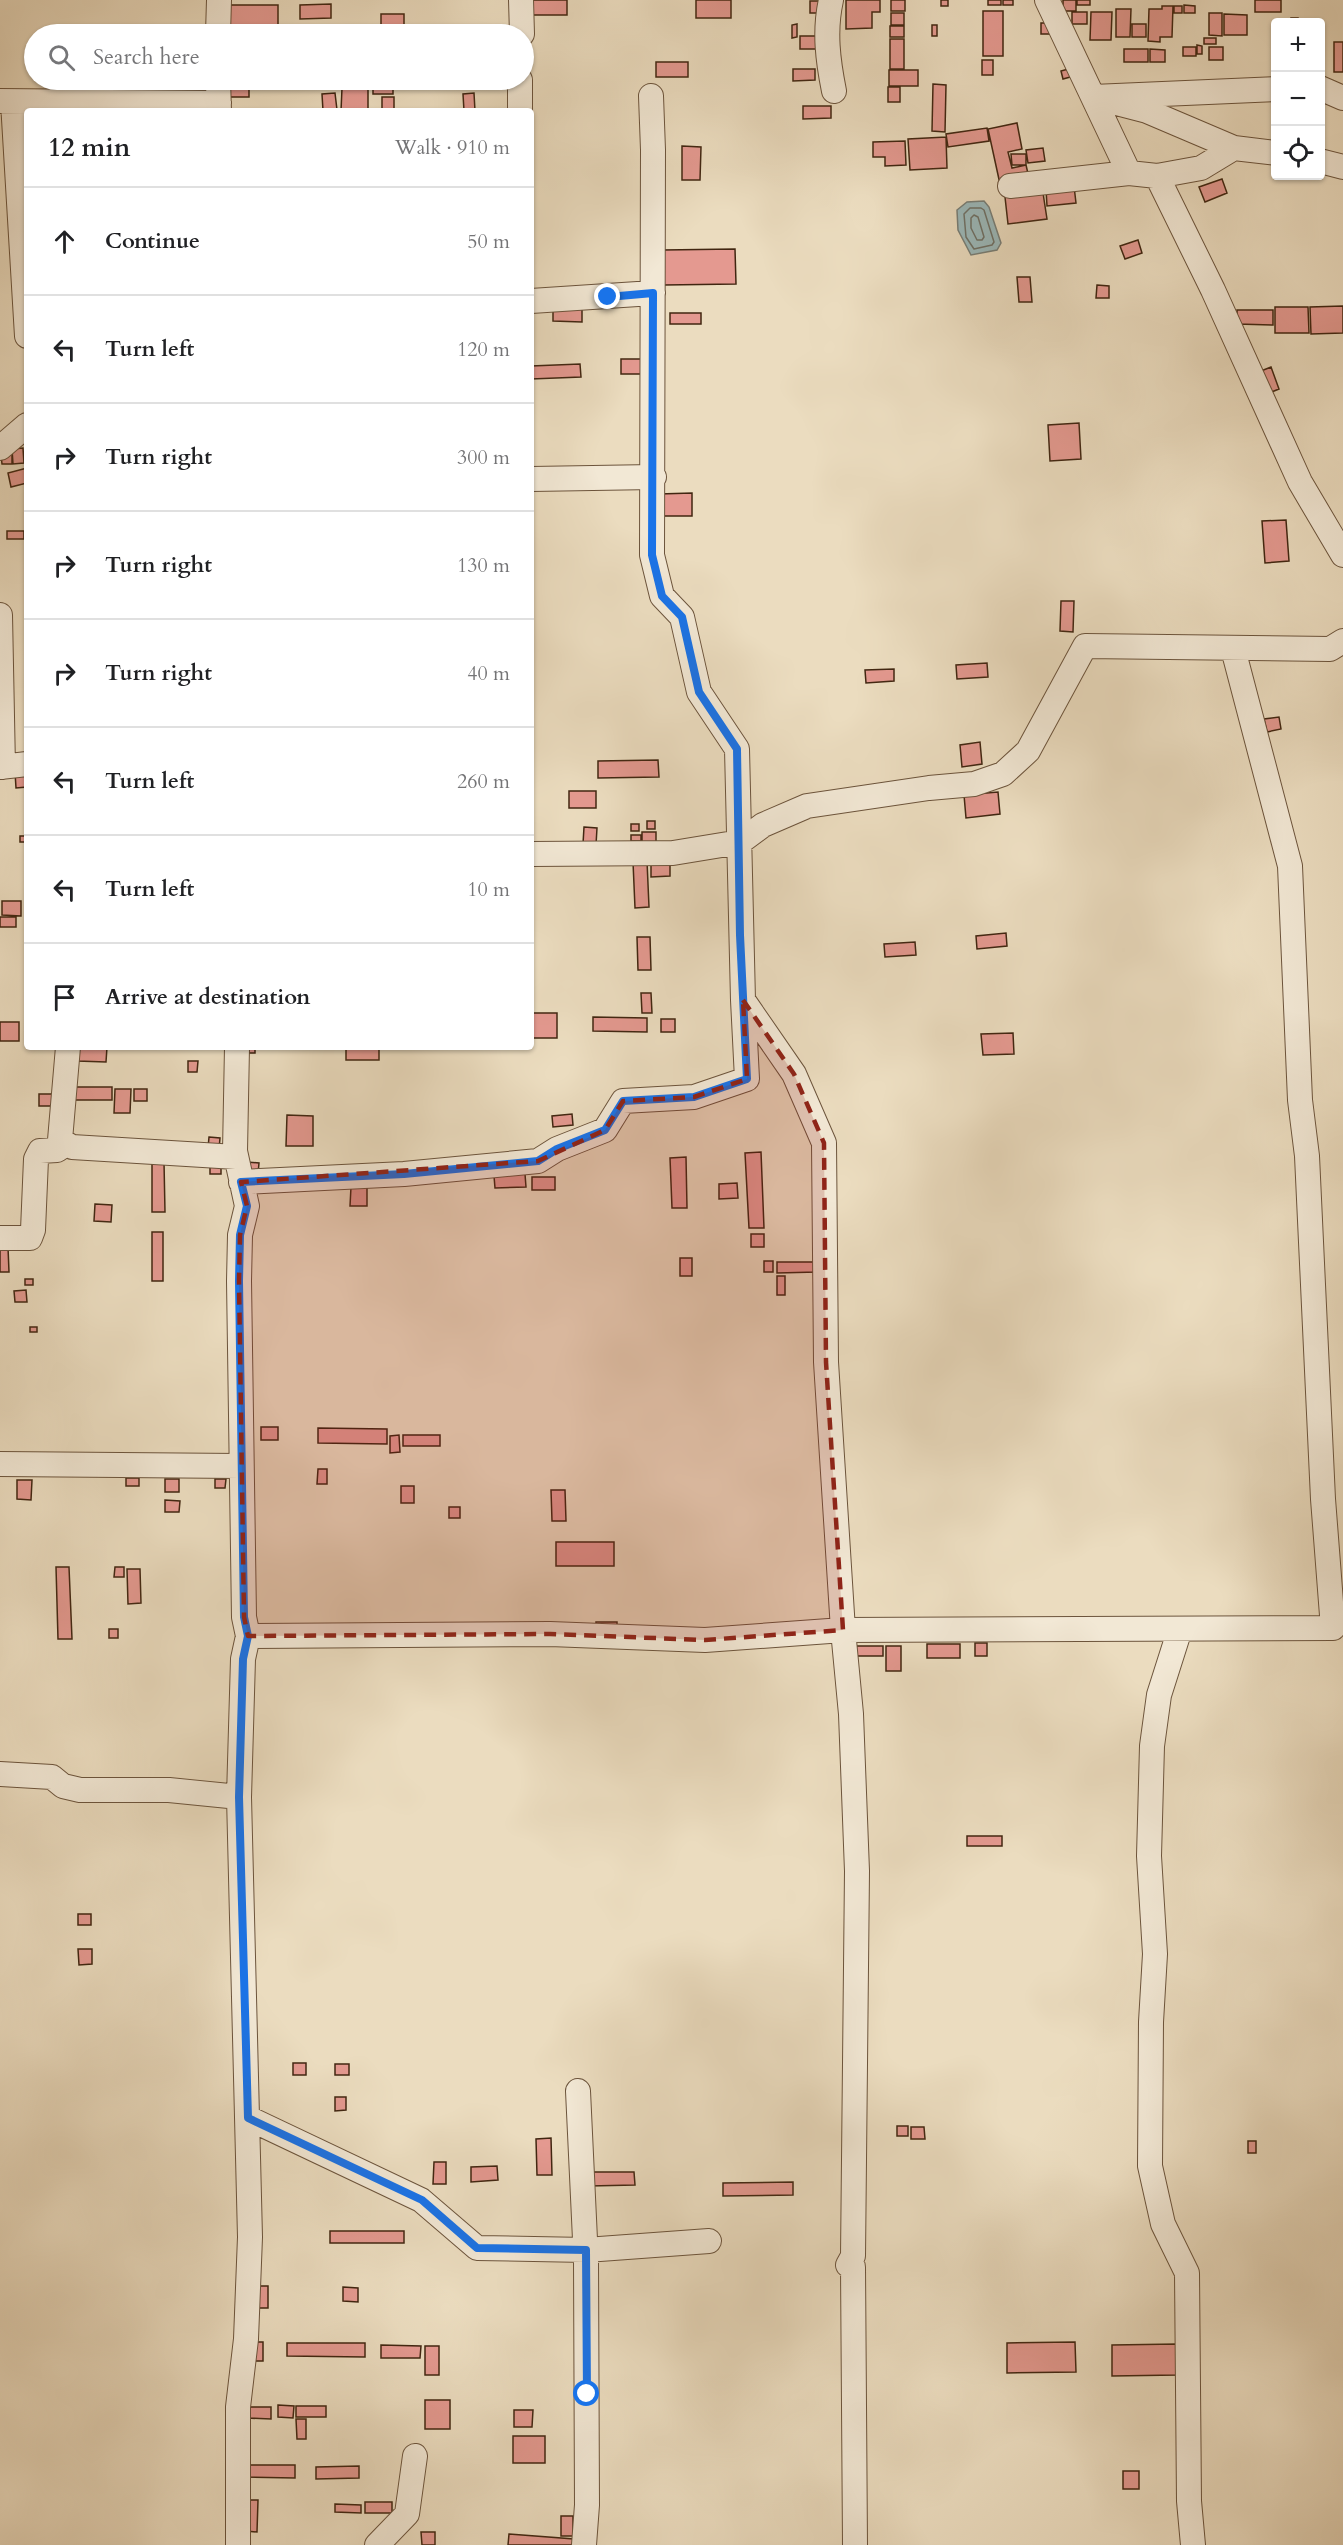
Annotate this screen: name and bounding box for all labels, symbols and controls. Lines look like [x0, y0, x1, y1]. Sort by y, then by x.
map controls [1271, 18, 1325, 180]
button: + [1271, 18, 1325, 72]
search box [24, 24, 534, 90]
icon: search [45, 41, 78, 74]
text: Search here [93, 42, 200, 72]
button: − [1271, 72, 1325, 126]
button: locate [1271, 126, 1325, 180]
text: 12 min [48, 130, 131, 165]
text: Walk · 910 m [395, 134, 510, 161]
icon: ahead [48, 225, 81, 258]
text: Continue [105, 226, 200, 256]
text: 50 m [467, 228, 510, 255]
route end [594, 283, 620, 309]
icon: left [48, 333, 81, 366]
text: Turn left [105, 334, 194, 364]
text: 120 m [457, 336, 510, 363]
icon: right [48, 441, 81, 474]
text: Turn right [105, 442, 212, 472]
text: 300 m [457, 444, 510, 471]
icon: right [48, 549, 81, 582]
text: Turn right [105, 550, 212, 580]
text: 130 m [457, 552, 510, 579]
icon: right [48, 657, 81, 690]
text: Turn right [105, 658, 212, 688]
text: 40 m [467, 660, 510, 687]
icon: left [48, 765, 81, 798]
text: Turn left [105, 766, 194, 796]
text: 260 m [457, 768, 510, 795]
icon: left [48, 873, 81, 906]
text: Turn left [105, 874, 194, 904]
text: 10 m [467, 876, 510, 903]
icon: arrive [48, 981, 81, 1014]
text: Arrive at destination [105, 982, 310, 1012]
route start [573, 2380, 599, 2406]

